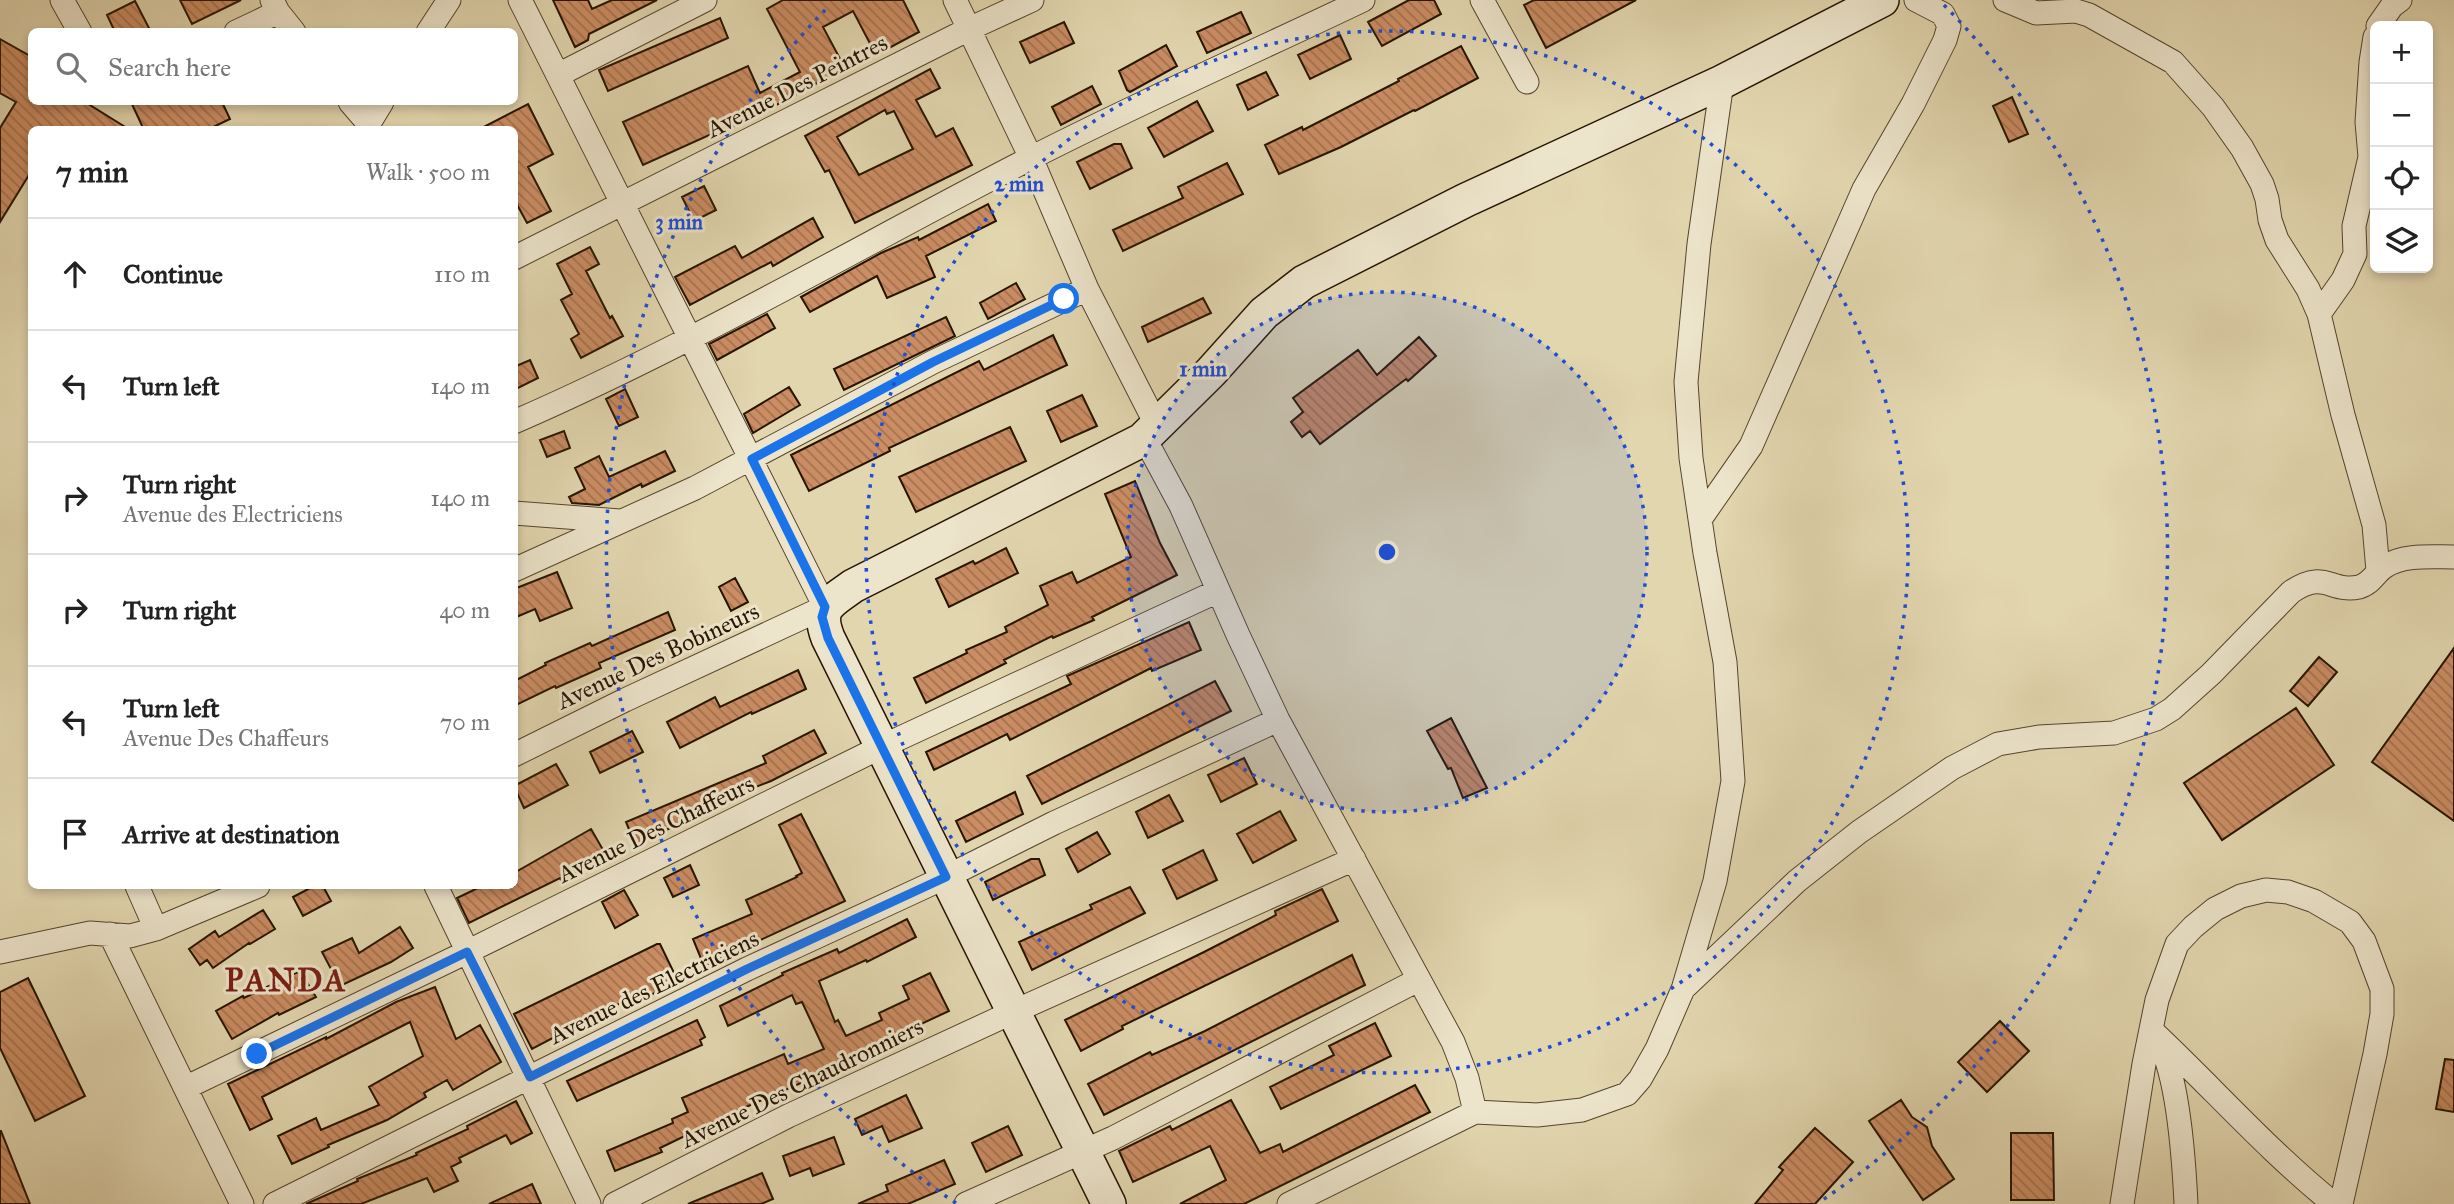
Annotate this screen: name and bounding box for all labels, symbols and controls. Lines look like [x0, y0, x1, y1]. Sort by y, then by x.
map controls [2370, 21, 2433, 273]
button: + [2370, 21, 2433, 84]
search box [28, 28, 518, 105]
street label: Avenue Des Peintres [701, 28, 892, 145]
icon: search [52, 48, 90, 86]
text: Search here [108, 51, 231, 83]
button: − [2370, 84, 2433, 147]
button: locate [2370, 147, 2433, 210]
text: 7 min [56, 154, 128, 190]
text: Walk · 500 m [366, 158, 490, 186]
text: 2 min [994, 171, 1044, 197]
text: 3 min [655, 209, 703, 235]
button: layers [2370, 210, 2433, 273]
icon: ahead [56, 255, 94, 293]
text: Continue [123, 258, 223, 290]
text: 110 m [434, 260, 490, 288]
route start [1048, 283, 1079, 314]
text: 1 min [1179, 356, 1227, 382]
icon: left [56, 367, 94, 405]
text: Turn left [123, 370, 219, 402]
text: 140 m [430, 372, 490, 400]
text: Turn right [123, 468, 236, 500]
icon: right [56, 479, 94, 517]
text: 140 m [430, 484, 490, 512]
text: Avenue des Electriciens [123, 500, 343, 528]
centre of rings [1375, 540, 1399, 564]
icon: right [56, 591, 94, 629]
text: Turn right [123, 594, 236, 626]
text: 40 m [440, 596, 490, 624]
street label: Avenue Des Bobineurs [551, 596, 764, 716]
text: Turn left [123, 692, 219, 724]
icon: left [56, 703, 94, 741]
text: 70 m [440, 708, 490, 736]
text: Avenue Des Chaffeurs [123, 724, 329, 752]
street label: Avenue Des Chaffeurs [552, 768, 759, 890]
icon: arrive [56, 815, 94, 853]
text: Arrive at destination [123, 818, 340, 850]
street label: Avenue des Electriciens [543, 923, 764, 1051]
district label: PANDA [225, 961, 347, 1000]
street label: Avenue Des Chaudronniers [675, 1011, 928, 1155]
route end [241, 1038, 272, 1069]

